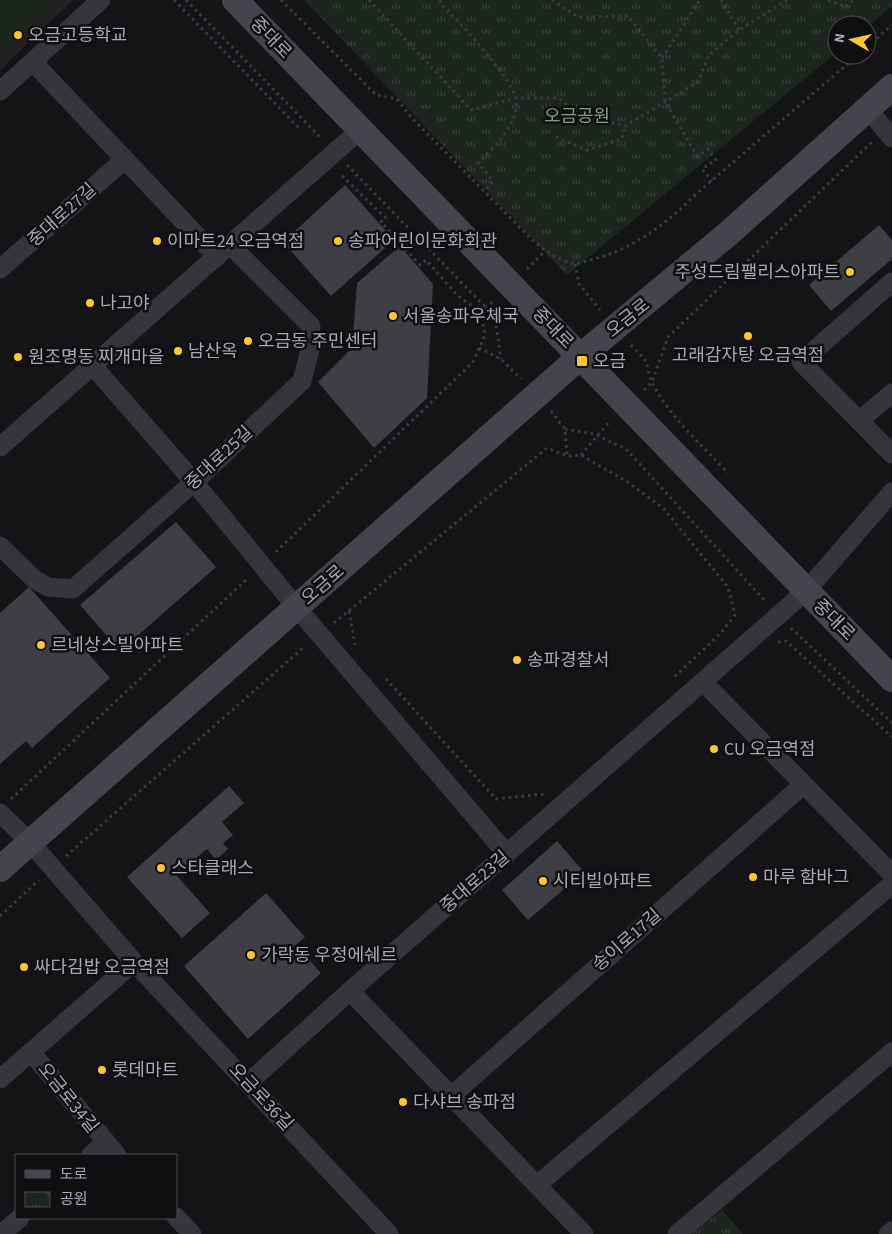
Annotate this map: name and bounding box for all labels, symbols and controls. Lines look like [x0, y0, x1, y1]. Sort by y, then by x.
street label: 중대로 [245, 11, 297, 65]
north arrow [827, 15, 877, 65]
place label: 오금고등학교 [28, 23, 127, 48]
marker: 오금고등학교 [12, 29, 24, 41]
text: N [830, 32, 851, 44]
park label: 오금공원 [544, 104, 610, 129]
street label: 중대로27길 [22, 178, 102, 252]
place label: 이마트24 오금역점 [167, 229, 304, 254]
place label: 송파어린이문화회관 [348, 229, 497, 254]
marker: 이마트24 오금역점 [151, 235, 163, 247]
marker: 송파어린이문화회관 [332, 235, 344, 247]
place label: 주성드림팰리스아파트 [674, 260, 840, 285]
marker: 주성드림팰리스아파트 [844, 266, 856, 278]
place label: 나고야 [100, 291, 150, 316]
street label: 오금로 [601, 293, 655, 343]
marker: 나고야 [84, 297, 96, 309]
street label: 중대로 [527, 301, 579, 355]
place label: 서울송파우체국 [403, 304, 519, 329]
marker: 서울송파우체국 [387, 310, 399, 322]
place label: 오금동 주민센터 [258, 329, 378, 354]
marker: 고래감자탕 오금역점 [742, 330, 754, 342]
marker: 오금동 주민센터 [242, 335, 254, 347]
place label: 남산옥 [188, 339, 238, 364]
place label: 고래감자탕 오금역점 [672, 343, 824, 368]
place label: 원조명동 찌개마을 [28, 345, 164, 370]
marker: 남산옥 [172, 345, 184, 357]
place label: 오금 [593, 349, 626, 374]
marker: 원조명동 찌개마을 [12, 351, 24, 363]
marker: 오금 [575, 354, 589, 368]
street label: 중대로25길 [180, 420, 258, 496]
street label: 오금로 [296, 559, 350, 611]
street label: 중대로 [808, 594, 860, 646]
place label: 르네상스빌아파트 [51, 633, 183, 658]
marker: 르네상스빌아파트 [35, 639, 47, 651]
place label: 송파경찰서 [527, 648, 610, 673]
marker: 송파경찰서 [511, 654, 523, 666]
place label: CU 오금역점 [724, 737, 815, 762]
marker: CU 오금역점 [708, 743, 720, 755]
street label: 중대로23길 [435, 845, 515, 919]
place label: 스타클래스 [171, 856, 254, 881]
marker: 스타클래스 [155, 862, 167, 874]
place label: 마루 함바그 [763, 865, 849, 890]
place label: 시티빌아파트 [553, 869, 652, 894]
marker: 마루 함바그 [747, 871, 759, 883]
marker: 시티빌아파트 [537, 875, 549, 887]
street label: 송이로17길 [587, 903, 667, 977]
place label: 가락동 우정에쉐르 [261, 943, 397, 968]
marker: 가락동 우정에쉐르 [245, 949, 257, 961]
place label: 싸다김밥 오금역점 [34, 955, 170, 980]
marker: 싸다김밥 오금역점 [18, 961, 30, 973]
street label: 오금로34길 [32, 1057, 104, 1139]
place label: 롯데마트 [112, 1058, 178, 1083]
street label: 오금로36길 [223, 1058, 299, 1136]
marker: 롯데마트 [96, 1064, 108, 1076]
place label: 다샤브 송파점 [413, 1090, 516, 1115]
marker: 다샤브 송파점 [397, 1096, 409, 1108]
legend [15, 1154, 178, 1219]
text: 도로 [60, 1164, 88, 1185]
text: 공원 [60, 1189, 88, 1210]

